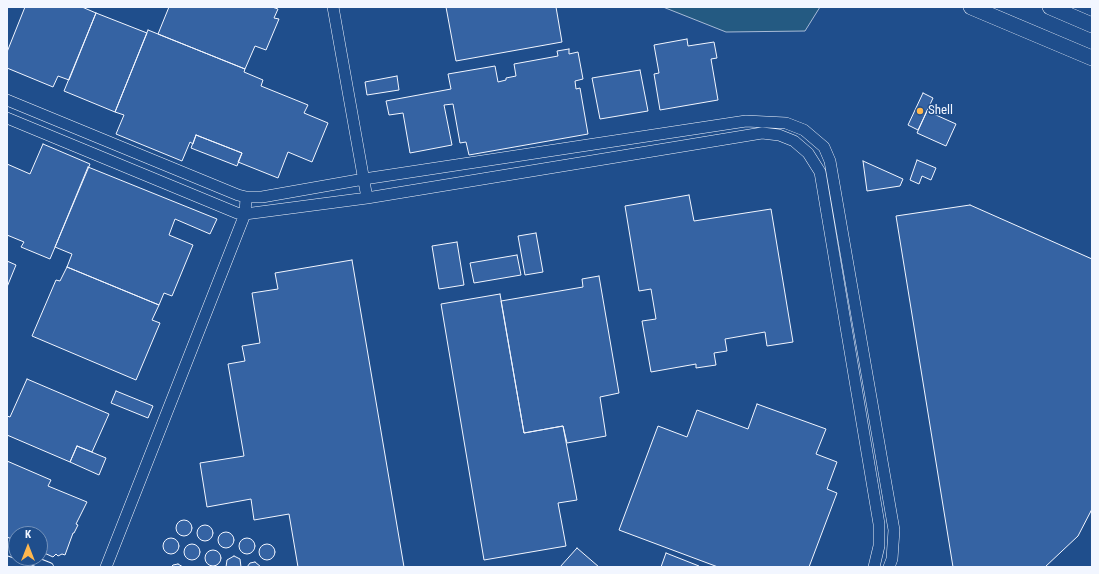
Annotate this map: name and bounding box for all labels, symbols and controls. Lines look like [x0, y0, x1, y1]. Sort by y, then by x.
place label: Shell [928, 103, 953, 119]
marker: Shell [915, 106, 925, 116]
north arrow [8, 526, 48, 566]
text: K [25, 528, 31, 541]

